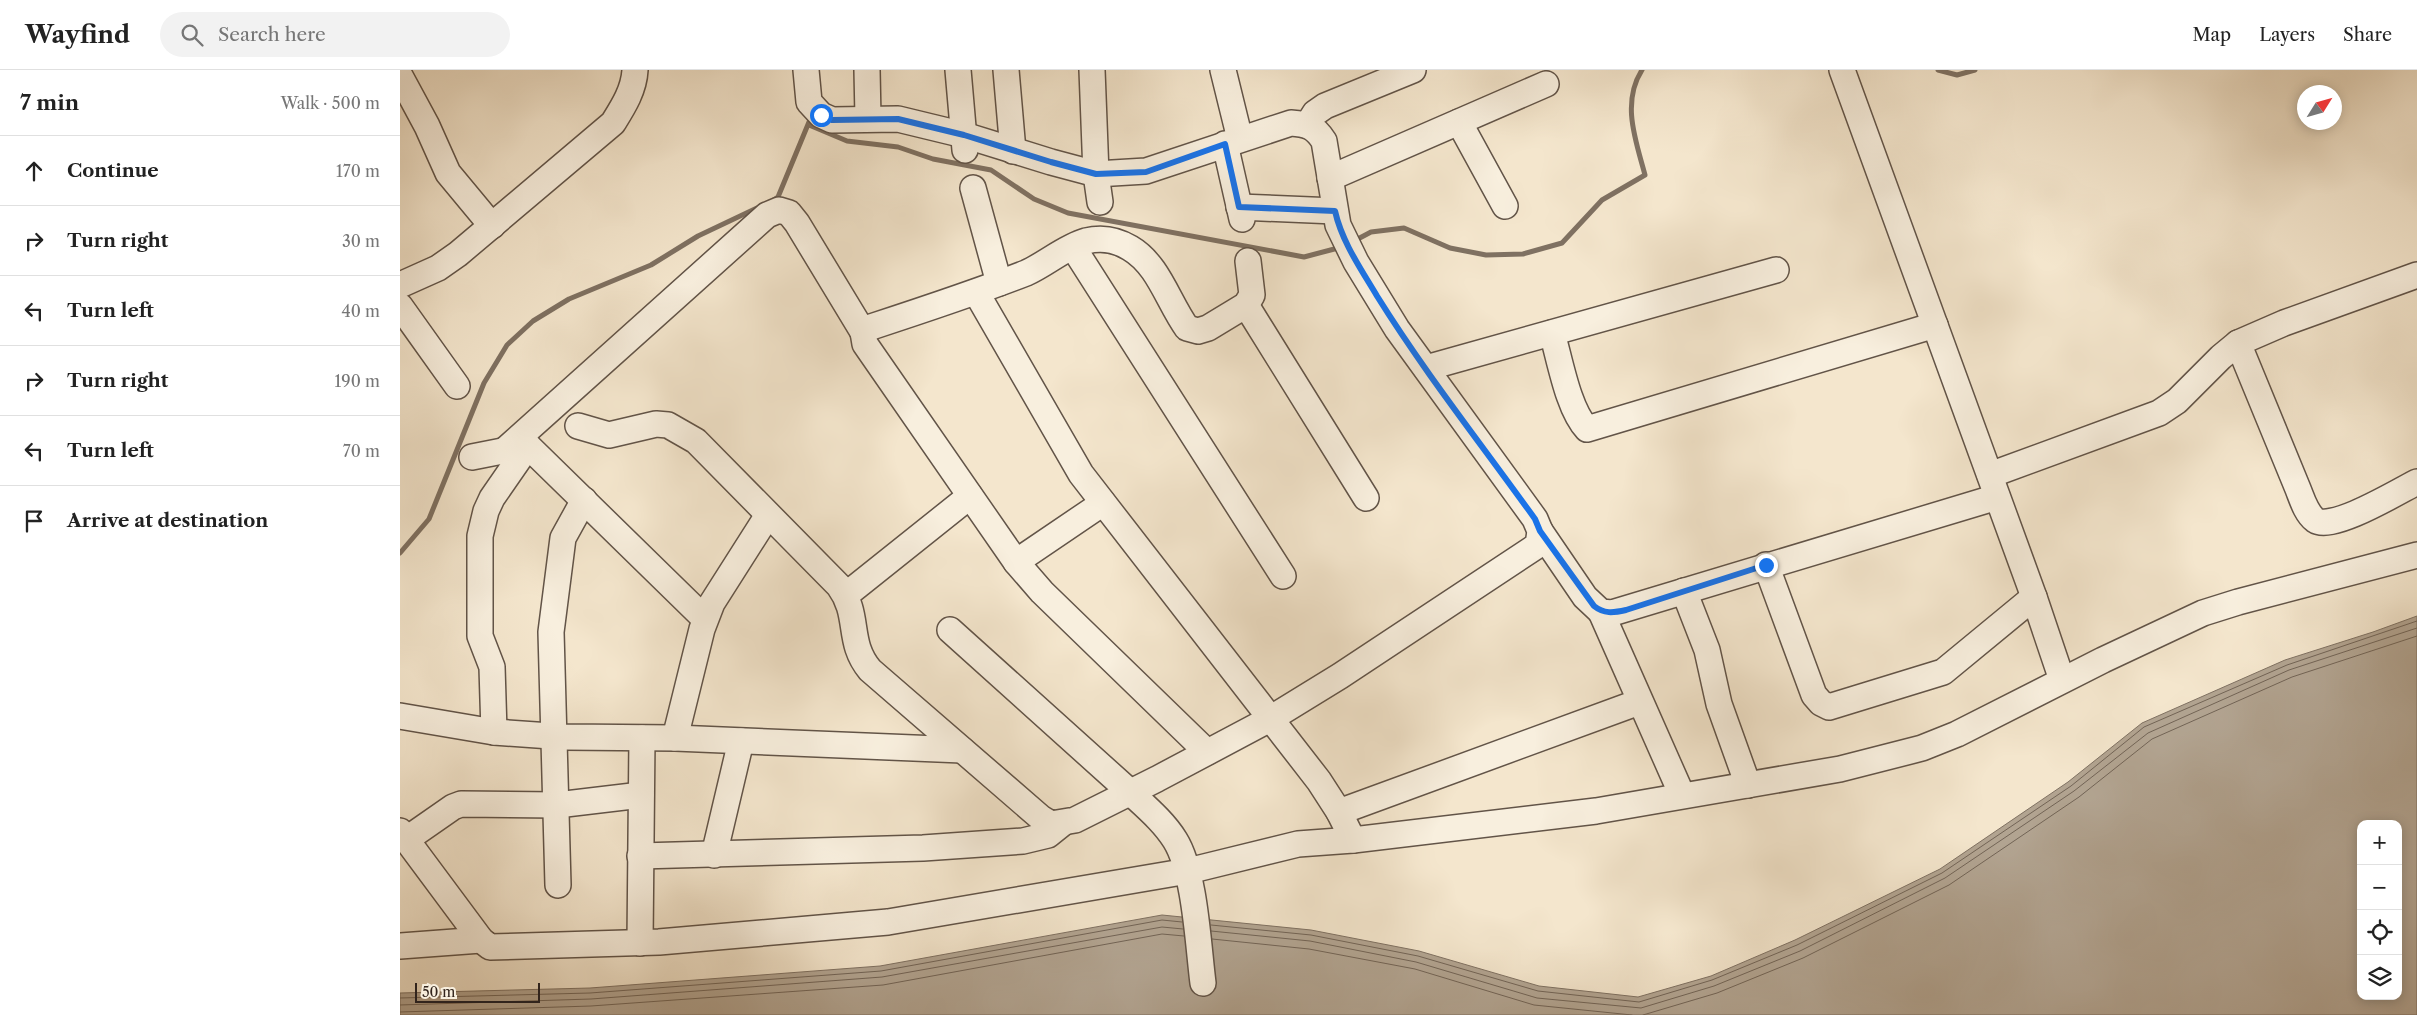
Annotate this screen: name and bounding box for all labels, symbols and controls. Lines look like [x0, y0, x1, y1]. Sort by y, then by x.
search box [160, 12, 510, 57]
text: Wayfind [25, 20, 130, 49]
icon: search [178, 21, 206, 49]
text: Search here [218, 23, 326, 46]
text: Map [2193, 24, 2231, 46]
text: Layers [2259, 24, 2315, 46]
text: Share [2343, 24, 2392, 46]
north arrow [2297, 85, 2342, 130]
text: 7 min [20, 90, 79, 115]
text: Walk · 500 m [281, 93, 380, 113]
route start [810, 104, 833, 127]
icon: ahead [20, 157, 48, 185]
text: Continue [67, 159, 159, 182]
text: 170 m [336, 161, 380, 181]
icon: right [20, 227, 48, 255]
text: Turn right [67, 229, 168, 252]
text: 30 m [342, 231, 380, 251]
icon: left [20, 297, 48, 325]
text: Turn left [67, 299, 154, 322]
text: 40 m [341, 301, 380, 321]
icon: right [20, 367, 48, 395]
text: Turn right [67, 369, 168, 392]
text: 190 m [335, 371, 380, 391]
icon: left [20, 437, 48, 465]
text: Turn left [67, 439, 154, 462]
text: 70 m [343, 441, 380, 461]
icon: arrive [20, 507, 48, 535]
text: Arrive at destination [67, 509, 268, 532]
route end [1755, 554, 1778, 577]
map controls [2357, 820, 2402, 1000]
button: + [2357, 820, 2402, 865]
button: − [2357, 865, 2402, 910]
button: locate [2357, 910, 2402, 955]
button: layers [2357, 955, 2402, 1000]
scale bar [415, 980, 540, 1003]
text: 50 m [422, 983, 455, 1001]

